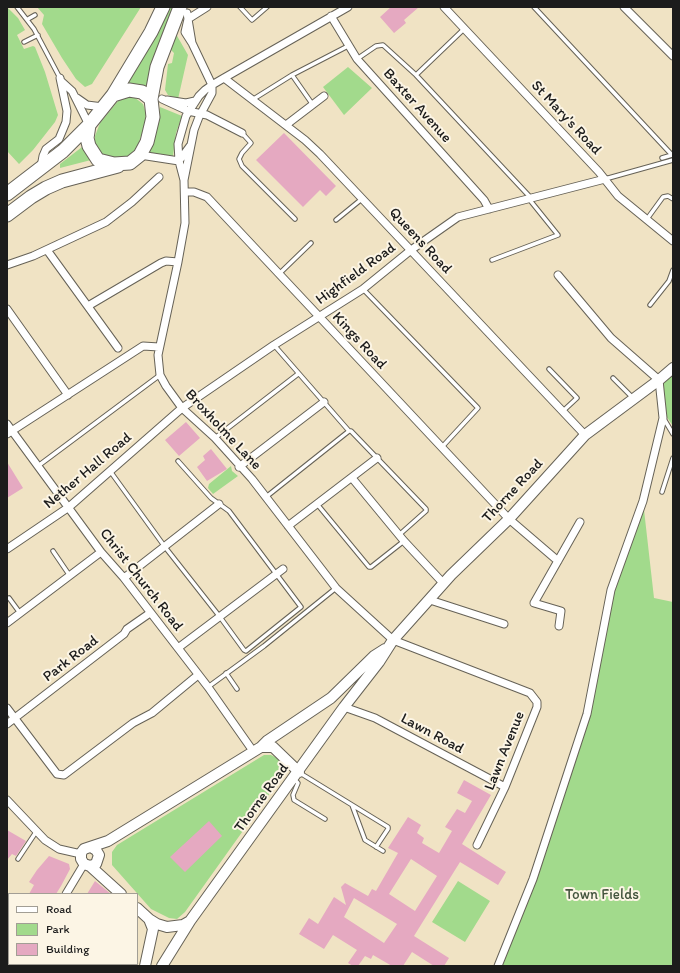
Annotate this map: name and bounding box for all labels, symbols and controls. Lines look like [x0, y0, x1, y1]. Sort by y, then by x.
street label: Baxter Avenue [379, 65, 455, 147]
street label: St Mary's Road [527, 77, 605, 159]
street label: Queens Road [385, 204, 455, 278]
street label: Highfield Road [313, 239, 399, 309]
street label: Kings Road [328, 309, 390, 373]
street label: Broxholme Lane [181, 386, 265, 474]
street label: Nether Hall Road [40, 429, 136, 513]
street label: Thorne Road [479, 455, 547, 527]
street label: Christ Church Road [95, 525, 187, 635]
street label: Park Road [40, 632, 102, 686]
street label: Lawn Avenue [481, 709, 529, 793]
street label: Lawn Road [397, 710, 467, 758]
street label: Thorne Road [231, 760, 293, 836]
park label: Town Fields [565, 886, 639, 904]
legend [8, 893, 138, 965]
text: Road [46, 902, 72, 916]
text: Park [46, 922, 70, 936]
text: Building [46, 942, 89, 956]

